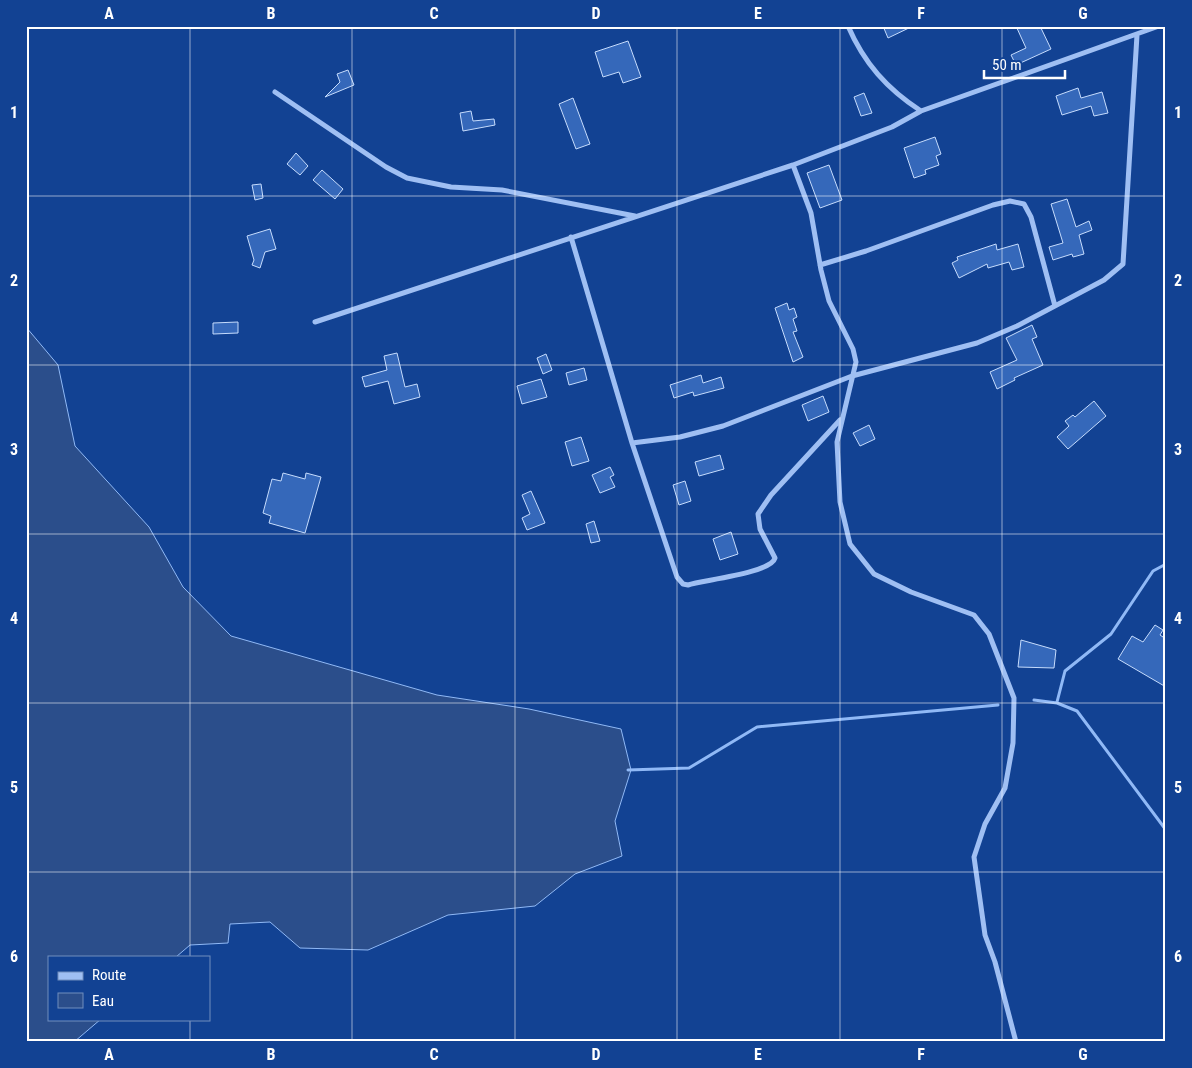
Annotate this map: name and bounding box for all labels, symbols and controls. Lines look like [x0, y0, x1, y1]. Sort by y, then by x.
text: A [104, 4, 114, 23]
text: B [267, 4, 276, 23]
text: C [429, 4, 439, 23]
text: D [591, 4, 601, 23]
text: E [754, 4, 762, 23]
text: F [917, 4, 925, 23]
text: G [1078, 4, 1088, 23]
scale bar [984, 48, 1066, 80]
text: 50 m [992, 56, 1022, 74]
text: 1 [10, 103, 18, 122]
text: 1 [1174, 103, 1182, 122]
text: 2 [10, 271, 18, 290]
text: 2 [1174, 271, 1182, 290]
text: 3 [10, 440, 18, 459]
text: 3 [1174, 440, 1182, 459]
text: 4 [10, 609, 18, 628]
text: 4 [1174, 609, 1182, 628]
text: 5 [10, 778, 18, 797]
text: 5 [1174, 778, 1182, 797]
text: 6 [10, 947, 18, 966]
text: 6 [1174, 947, 1182, 966]
legend [48, 956, 210, 1020]
text: Route [92, 966, 126, 984]
text: Eau [92, 992, 114, 1010]
text: A [104, 1045, 114, 1064]
text: B [267, 1045, 276, 1064]
text: C [429, 1045, 439, 1064]
text: D [591, 1045, 601, 1064]
text: E [754, 1045, 762, 1064]
text: F [917, 1045, 925, 1064]
text: G [1078, 1045, 1088, 1064]

